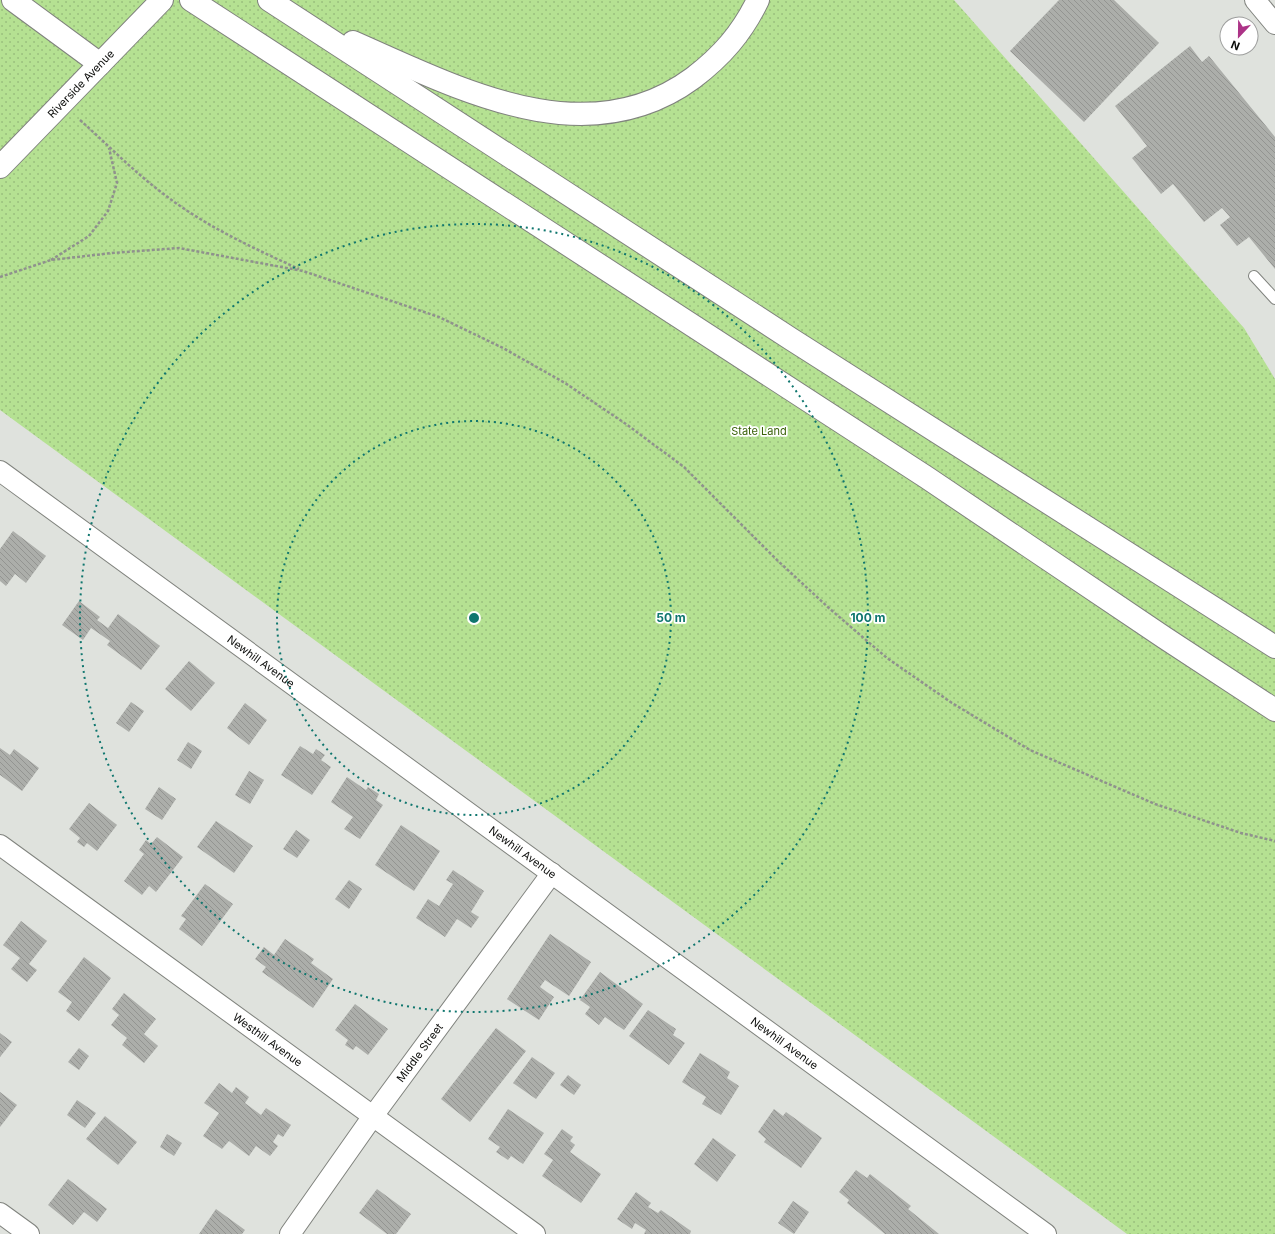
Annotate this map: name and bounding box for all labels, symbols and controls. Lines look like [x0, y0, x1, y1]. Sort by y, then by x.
north arrow [1219, 16, 1259, 56]
text: N [1229, 37, 1242, 53]
street label: Riverside Avenue [45, 47, 117, 121]
park label: State Land [731, 424, 787, 438]
text: 50 m [656, 610, 686, 625]
text: 100 m [850, 610, 886, 625]
centre of rings [467, 611, 481, 625]
street label: Newhill Avenue [225, 632, 297, 691]
street label: Newhill Avenue [486, 823, 559, 881]
street label: Westhill Avenue [230, 1010, 305, 1070]
street label: Newhill Avenue [748, 1014, 821, 1072]
street label: Middle Street [393, 1020, 446, 1085]

